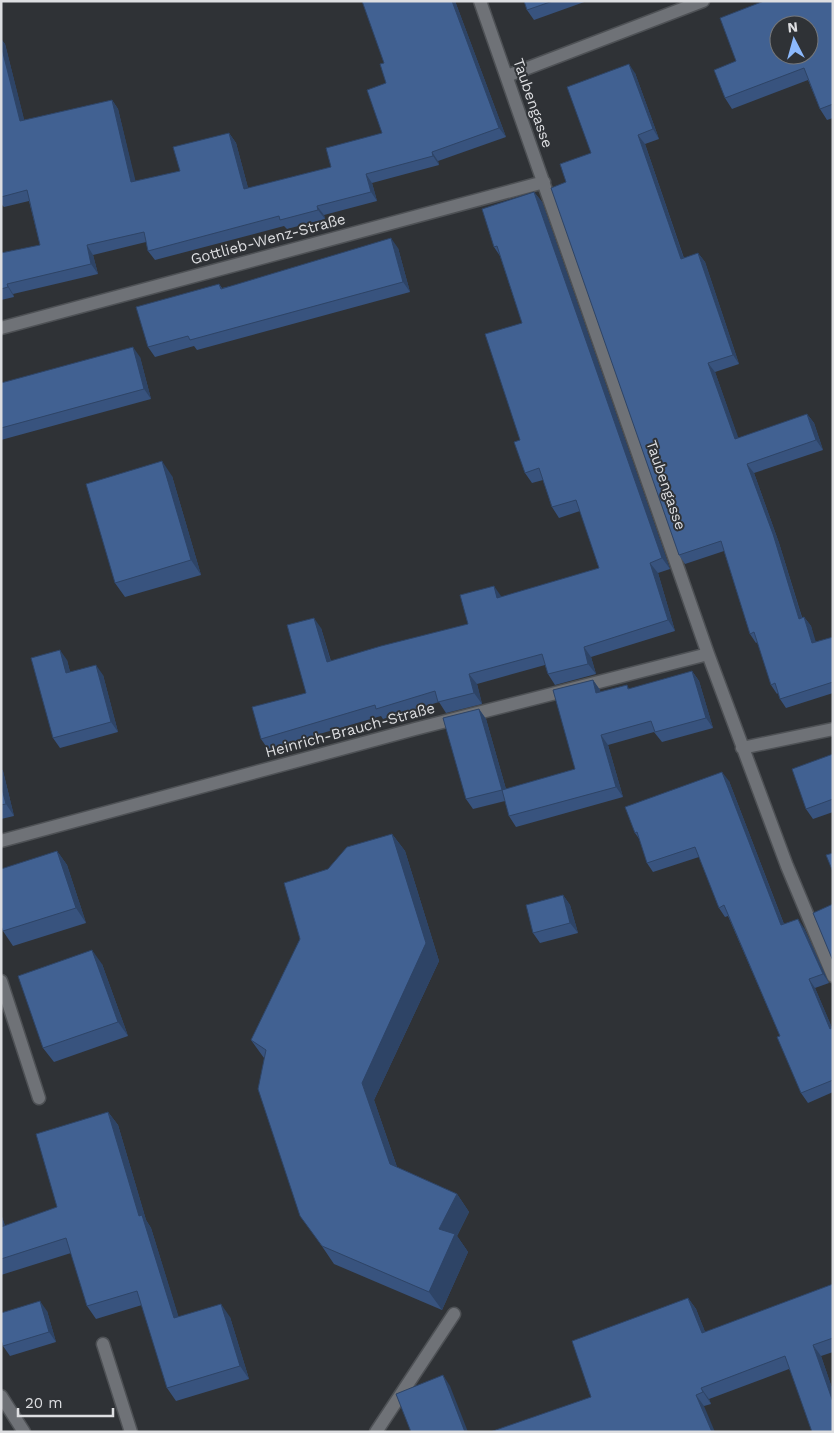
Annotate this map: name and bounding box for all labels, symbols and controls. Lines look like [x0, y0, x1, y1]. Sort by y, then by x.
north arrow [769, 15, 819, 65]
text: N [787, 19, 799, 36]
street label: Taubengasse [509, 56, 557, 150]
street label: Gottlieb-Wenz-Straße [188, 210, 348, 268]
street label: Taubengasse [642, 438, 690, 532]
street label: Heinrich-Brauch-Straße [263, 699, 437, 761]
scale bar [18, 1386, 112, 1418]
text: 20 m [25, 1394, 63, 1412]

